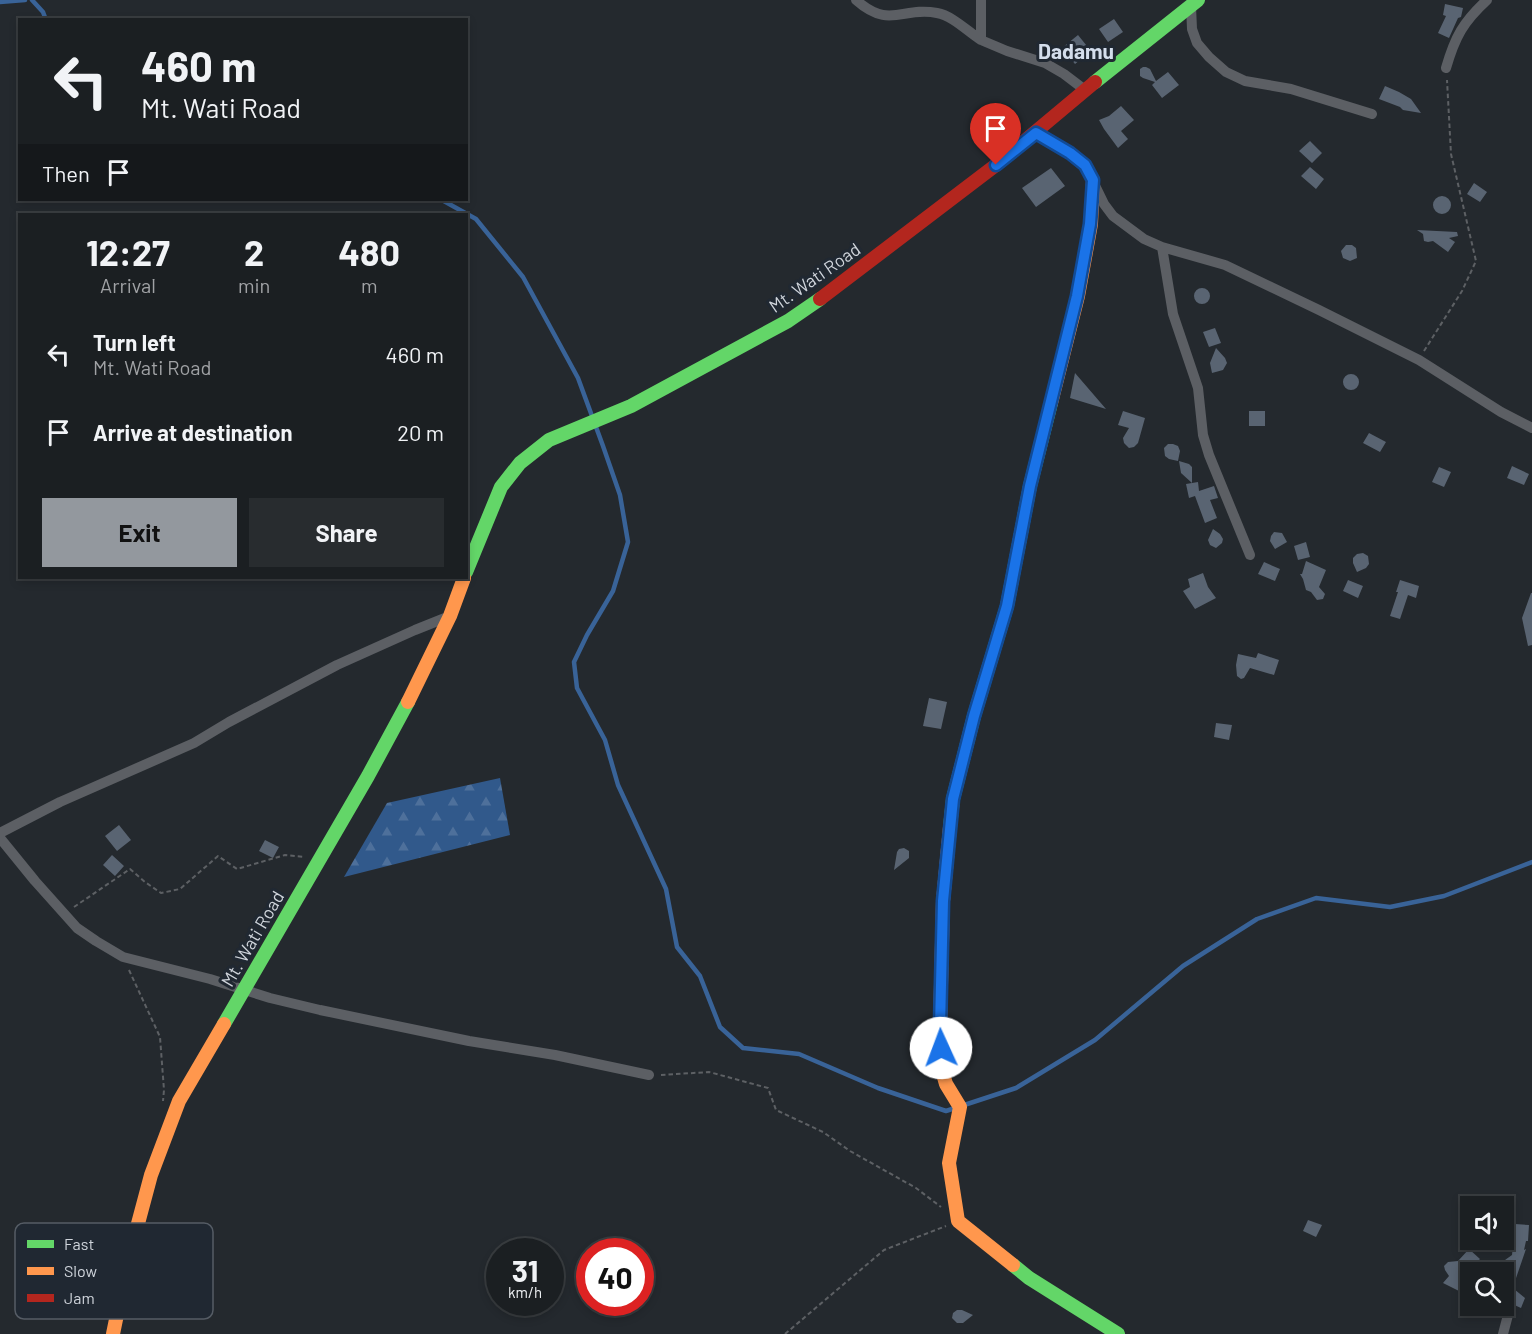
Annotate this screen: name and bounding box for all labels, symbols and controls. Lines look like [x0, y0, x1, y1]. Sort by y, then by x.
district label: Dadamu [1038, 38, 1114, 63]
text: 460 m [141, 40, 256, 90]
icon: left [42, 42, 120, 120]
text: Mt. Wati Road [141, 91, 301, 123]
pin [970, 103, 1021, 165]
icon: arrive [979, 112, 1012, 145]
icon: arrive [102, 156, 135, 189]
text: Then [42, 160, 90, 186]
text: 12:27 [86, 230, 170, 273]
text: 2 [244, 230, 264, 273]
text: 480 [338, 230, 400, 273]
street label: Mt. Wati Road [764, 238, 864, 317]
text: Arrival [100, 273, 156, 297]
text: min [238, 273, 270, 297]
text: m [361, 273, 377, 297]
text: Turn left [93, 329, 176, 355]
icon: left [42, 338, 75, 371]
text: 460 m [386, 341, 444, 367]
text: Mt. Wati Road [93, 355, 211, 379]
icon: arrive [42, 416, 75, 449]
text: Arrive at destination [93, 419, 292, 445]
text: 20 m [397, 419, 444, 445]
button: Exit [42, 498, 237, 567]
button: Share [249, 498, 444, 567]
street label: Mt. Wati Road [216, 887, 288, 990]
position arrow [909, 1016, 973, 1080]
map controls [1460, 1196, 1514, 1316]
button: sound [1460, 1196, 1514, 1250]
legend [15, 1223, 213, 1319]
text: Fast [64, 1234, 94, 1253]
speed limit sign: 40 [576, 1238, 654, 1316]
text: 31 [512, 1252, 538, 1288]
text: Slow [64, 1261, 97, 1280]
button: search [1460, 1262, 1514, 1316]
text: km/h [508, 1283, 542, 1301]
text: Jam [64, 1288, 95, 1307]

